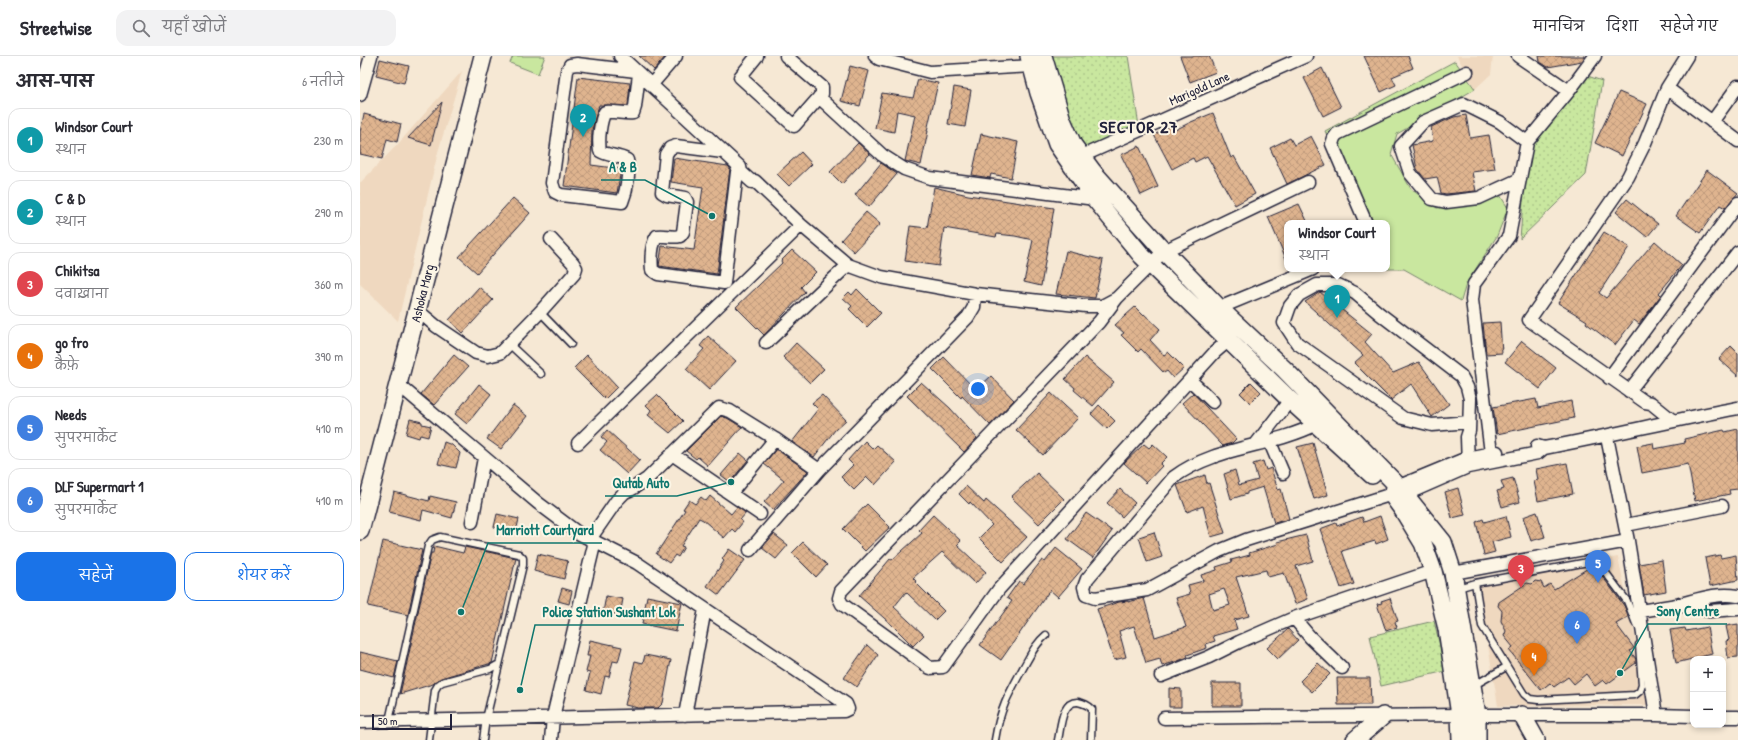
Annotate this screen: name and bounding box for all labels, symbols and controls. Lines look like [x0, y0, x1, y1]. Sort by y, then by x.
search box [116, 10, 396, 46]
text: Streetwise [20, 15, 92, 41]
text: यहाँ खोजें [162, 16, 226, 37]
text: मानचित्र [1533, 16, 1584, 35]
text: दिशा [1606, 16, 1638, 35]
text: सहेजे गए [1660, 16, 1718, 35]
icon: search [130, 17, 152, 39]
street label: Marigold Lane [1166, 67, 1232, 109]
text: आस-पास [16, 69, 94, 92]
text: 6 नतीजे [302, 72, 344, 90]
pin: 2 [570, 104, 596, 137]
district label: SECTOR 27 [1099, 115, 1179, 138]
text: Windsor Court [55, 116, 132, 137]
text: 1 [28, 131, 32, 149]
text: 230 m [313, 131, 343, 149]
text: स्थान [55, 140, 86, 158]
callout: A & B [601, 154, 645, 180]
text: A & B [609, 157, 637, 176]
text: C & D [55, 188, 85, 209]
text: 2 [27, 203, 33, 221]
text: 290 m [314, 203, 343, 221]
text: स्थान [55, 212, 86, 230]
popup [1284, 220, 1390, 272]
text: Windsor Court [1298, 222, 1376, 243]
text: स्थान [1298, 246, 1329, 264]
text: Chikitsa [55, 260, 99, 281]
street label: Ashoka Marg [406, 262, 438, 324]
text: 3 [27, 275, 33, 293]
text: 360 m [314, 275, 343, 293]
text: दवाख़ाना [55, 284, 108, 302]
pin: 1 [1324, 285, 1350, 318]
text: go fro [55, 332, 88, 353]
text: 4 [28, 347, 32, 365]
text: 390 m [315, 347, 343, 365]
text: कैफ़े [55, 356, 79, 374]
your location [968, 379, 988, 399]
text: Needs [55, 404, 87, 425]
text: 5 [27, 419, 33, 437]
text: 410 m [316, 419, 343, 437]
text: सुपरमार्केट [55, 428, 117, 446]
callout: Qutab Auto [605, 470, 677, 496]
text: Qutab Auto [613, 473, 670, 492]
text: DLF Supermart 1 [55, 476, 144, 497]
text: 6 [27, 491, 33, 509]
text: 410 m [316, 491, 343, 509]
text: सुपरमार्केट [55, 500, 117, 518]
callout: Marriott Courtyard [488, 517, 602, 543]
text: Marriott Courtyard [496, 520, 594, 541]
pin: 5 [1585, 550, 1611, 583]
button: सहेजें [16, 552, 176, 601]
button: शेयर करें [184, 552, 344, 601]
pin: 3 [1508, 555, 1534, 588]
callout: Sony Centre [1648, 598, 1727, 624]
callout: Police Station Sushant Lok [535, 599, 684, 625]
text: Sony Centre [1657, 601, 1720, 622]
text: Police Station Sushant Lok [542, 602, 676, 621]
pin: 6 [1564, 611, 1590, 644]
pin: 4 [1521, 643, 1547, 676]
map controls [1690, 656, 1726, 728]
button: + [1690, 656, 1726, 692]
button: − [1690, 692, 1726, 728]
scale bar [372, 712, 452, 731]
text: 50 m [378, 714, 398, 728]

